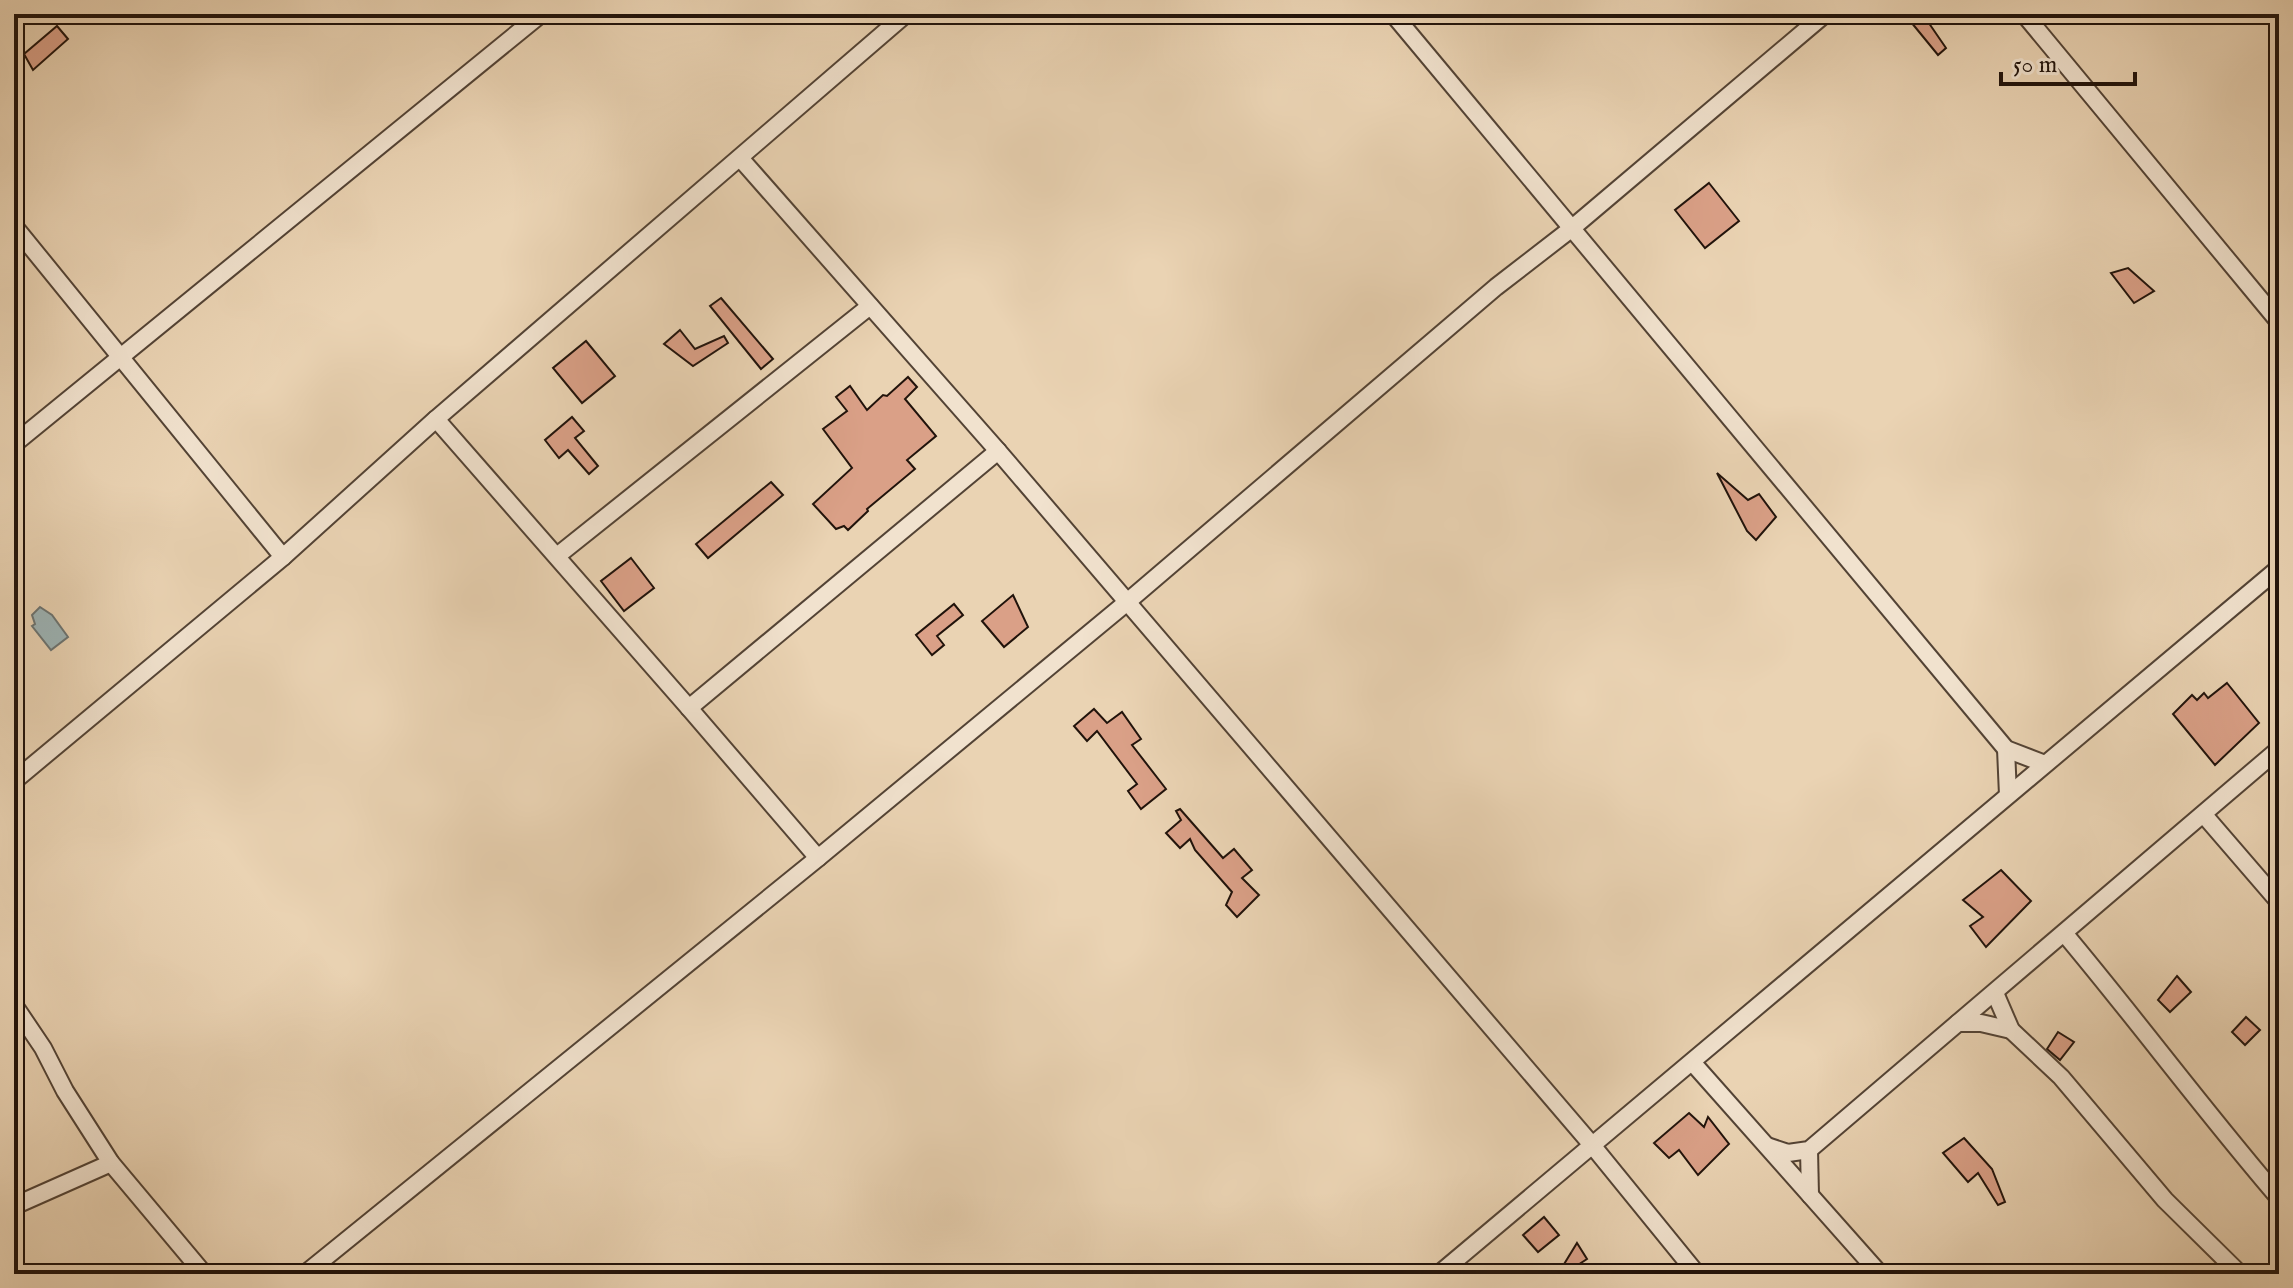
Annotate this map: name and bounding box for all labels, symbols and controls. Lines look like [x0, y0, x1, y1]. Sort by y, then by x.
scale bar [2001, 36, 2135, 86]
text: 50 m [2013, 50, 2057, 81]

